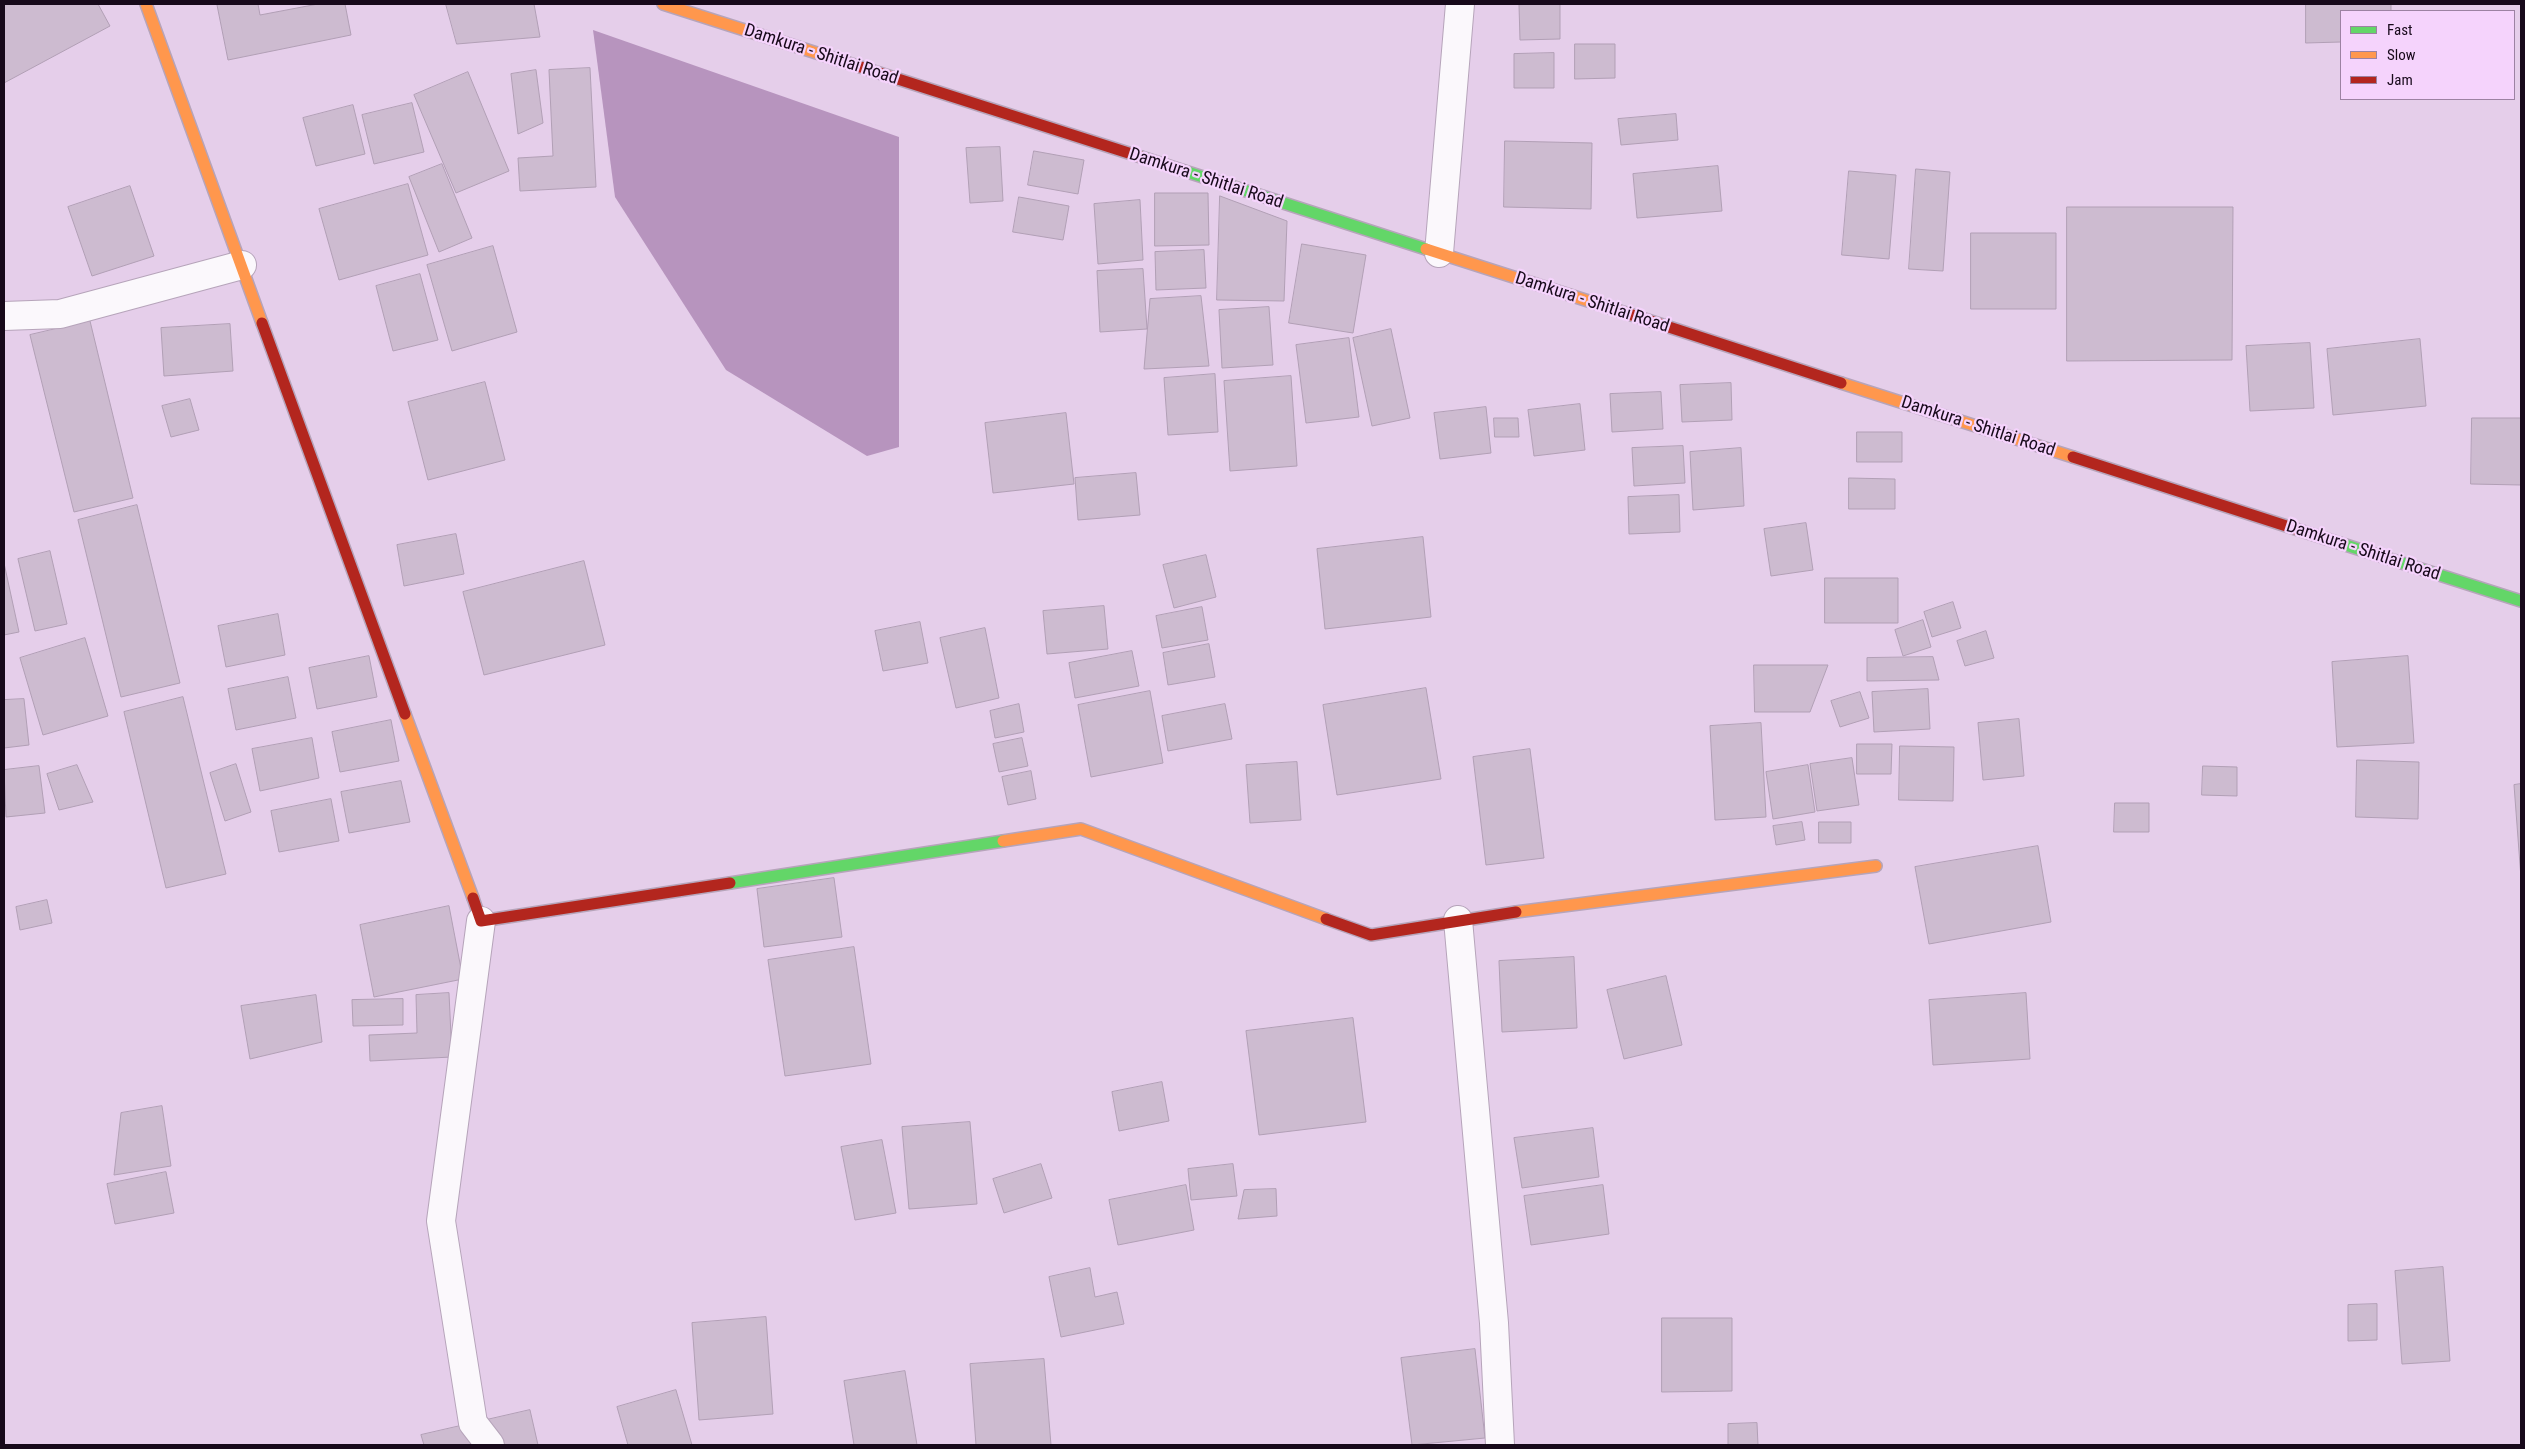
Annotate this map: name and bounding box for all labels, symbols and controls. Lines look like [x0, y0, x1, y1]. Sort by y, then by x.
legend [2340, 10, 2515, 100]
street label: Damkura - Shitlai Road [741, 20, 901, 90]
text: Fast [2387, 21, 2412, 39]
text: Slow [2387, 46, 2416, 64]
text: Jam [2387, 71, 2413, 89]
street label: Damkura - Shitlai Road [1126, 144, 1286, 214]
street label: Damkura - Shitlai Road [1512, 268, 1672, 338]
street label: Damkura - Shitlai Road [1898, 392, 2058, 462]
street label: Damkura - Shitlai Road [2283, 516, 2443, 586]

